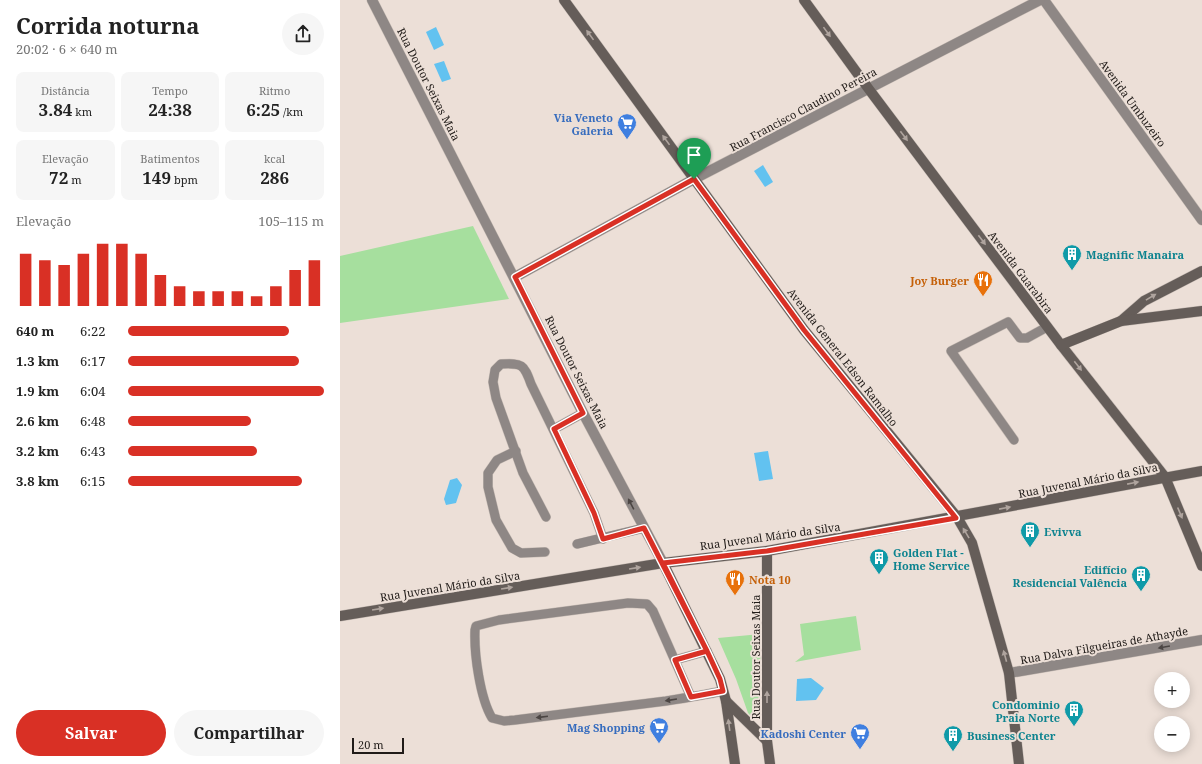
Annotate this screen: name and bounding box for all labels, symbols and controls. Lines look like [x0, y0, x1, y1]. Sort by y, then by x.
text: Corrida noturna [16, 10, 199, 40]
button: share [282, 13, 324, 55]
street label: Rua Doutor Seixas Maia [394, 25, 464, 143]
one-way arrow [823, 26, 831, 37]
one-way arrow [586, 30, 594, 40]
text: 20:02 · 6 × 640 m [16, 40, 118, 58]
street label: Avenida Umbuzeiro [1096, 56, 1170, 150]
street label: Rua Francisco Claudino Pereira [727, 64, 879, 154]
text: Distância [41, 83, 90, 98]
text: Tempo [152, 83, 188, 98]
text: Ritmo [259, 83, 290, 98]
text: 3.84 [39, 98, 72, 121]
text: 24:38 [148, 98, 192, 121]
text: 6:25 [246, 98, 280, 121]
text: km [72, 104, 92, 119]
text: /km [280, 104, 303, 119]
place label: Via Veneto Galeria [554, 110, 613, 138]
supermarket icon: Via Veneto Galeria [616, 112, 638, 140]
one-way arrow [900, 131, 908, 142]
one-way arrow [662, 135, 670, 146]
pin [677, 138, 711, 179]
icon: arrive [683, 144, 705, 166]
text: Elevação [42, 151, 89, 166]
text: Batimentos [140, 151, 200, 166]
text: kcal [264, 151, 285, 166]
text: 72 [49, 166, 68, 189]
text: 149 [142, 166, 171, 189]
text: 286 [260, 166, 289, 189]
text: m [68, 172, 82, 187]
text: bpm [171, 172, 198, 187]
text: Elevação [16, 212, 71, 230]
text: 105–115 m [258, 212, 324, 230]
street label: Avenida Guarabira [985, 228, 1057, 316]
one-way arrow [978, 235, 986, 246]
building icon: Magnific Manaira [1061, 243, 1083, 271]
place label: Magnific Manaira [1086, 247, 1184, 262]
restaurant icon: Joy Burger [972, 269, 994, 297]
place label: Joy Burger [909, 273, 969, 288]
street label: Avenida General Edson Ramalho [784, 285, 902, 429]
one-way arrow [1145, 293, 1157, 300]
street label: Rua Doutor Seixas Maia [542, 313, 612, 431]
text: 640 m [16, 322, 54, 340]
text: 6:22 [80, 322, 106, 340]
text: 1.3 km [16, 352, 59, 370]
text: 6:17 [80, 352, 106, 370]
one-way arrow [1073, 361, 1082, 372]
text: 1.9 km [16, 382, 59, 400]
text: 6:04 [80, 382, 106, 400]
text: 2.6 km [16, 412, 59, 430]
text: 6:48 [80, 412, 106, 430]
text: 3.2 km [16, 442, 59, 460]
text: 6:43 [80, 442, 106, 460]
street label: Rua Juvenal Mário da Silva [1017, 459, 1159, 501]
text: 3.8 km [16, 472, 59, 490]
text: 6:15 [80, 472, 106, 490]
one-way arrow [1127, 480, 1139, 486]
one-way arrow [628, 498, 635, 510]
one-way arrow [999, 505, 1012, 511]
one-way arrow [1177, 508, 1183, 519]
street label: Rua Juvenal Mário da Silva [699, 519, 841, 553]
building icon: Evivva [1019, 520, 1041, 548]
place label: Evivva [1044, 524, 1082, 539]
one-way arrow [962, 527, 969, 539]
place label: Golden Flat - Home Service [893, 545, 970, 573]
building icon: Golden Flat - Home Service [868, 547, 890, 575]
place label: Edifício Residencial Valência [1013, 562, 1127, 590]
building icon: Edifício Residencial Valência [1130, 564, 1152, 592]
one-way arrow [629, 565, 641, 571]
street label: Rua Juvenal Mário da Silva [379, 568, 521, 604]
restaurant icon: Nota 10 [724, 568, 746, 596]
place label: Nota 10 [749, 572, 791, 587]
one-way arrow [501, 585, 513, 591]
street label: Rua Doutor Seixas Maia [748, 595, 763, 719]
one-way arrow [372, 606, 385, 612]
street label: Rua Dalva Filgueiras de Athayde [1019, 623, 1189, 667]
one-way arrow [1157, 644, 1170, 650]
one-way arrow [1002, 650, 1008, 662]
map controls [1154, 672, 1190, 752]
button: + [1154, 672, 1190, 708]
one-way arrow [764, 690, 770, 703]
one-way arrow [665, 697, 677, 703]
place label: Condominio Praia Norte [992, 697, 1060, 725]
building icon: Condominio Praia Norte [1063, 699, 1085, 727]
button: Salvar [16, 710, 166, 756]
button: Compartilhar [174, 710, 324, 756]
one-way arrow [536, 714, 548, 720]
supermarket icon: Mag Shopping [648, 716, 670, 744]
button: − [1154, 716, 1190, 752]
one-way arrow [726, 719, 732, 731]
place label: Mag Shopping [567, 720, 646, 735]
supermarket icon: Kadoshi Center [849, 722, 871, 750]
building icon: Business Center [942, 724, 964, 752]
place label: Kadoshi Center [761, 726, 846, 741]
place label: Business Center [967, 728, 1056, 743]
scale bar [352, 736, 404, 755]
text: 20 m [358, 737, 384, 752]

